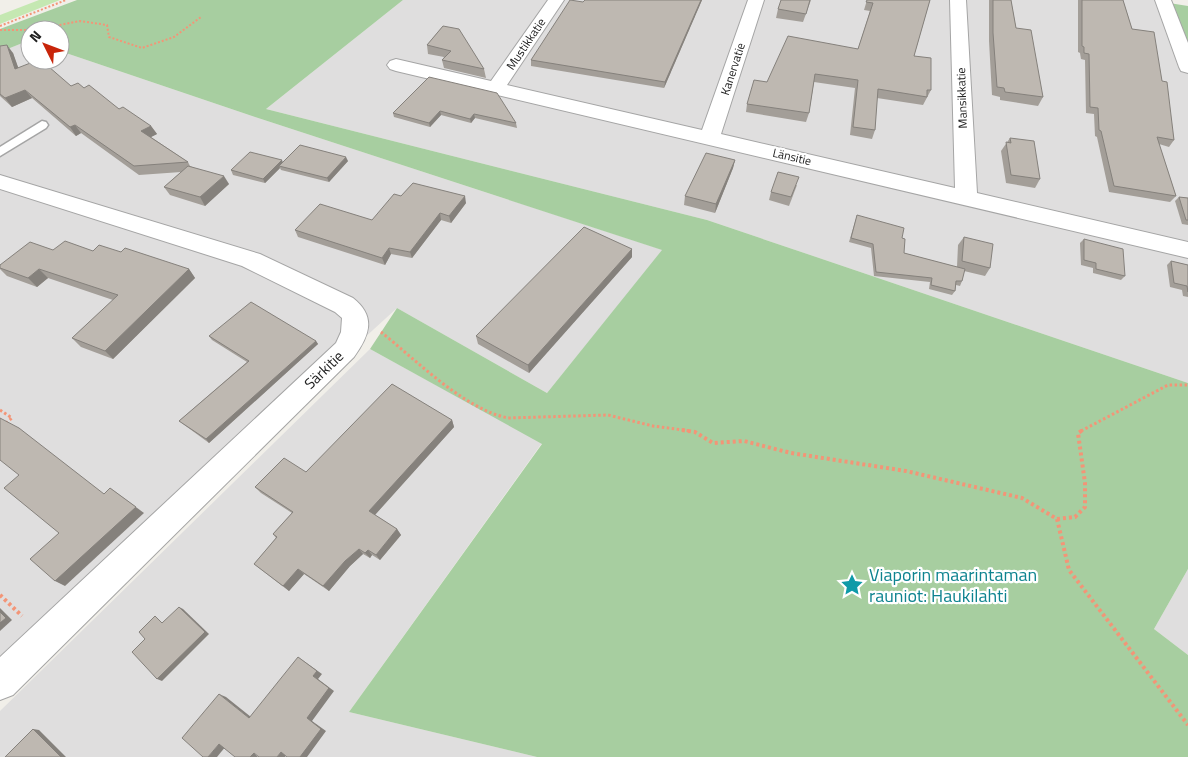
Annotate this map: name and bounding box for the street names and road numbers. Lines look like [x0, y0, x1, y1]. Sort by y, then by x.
street label: Mustikkatie [501, 14, 550, 74]
street label: Kanervatie [715, 40, 750, 98]
street label: Mansikkatie [951, 67, 972, 129]
street label: Länsitie [771, 143, 813, 170]
street label: Särkitie [299, 345, 349, 394]

